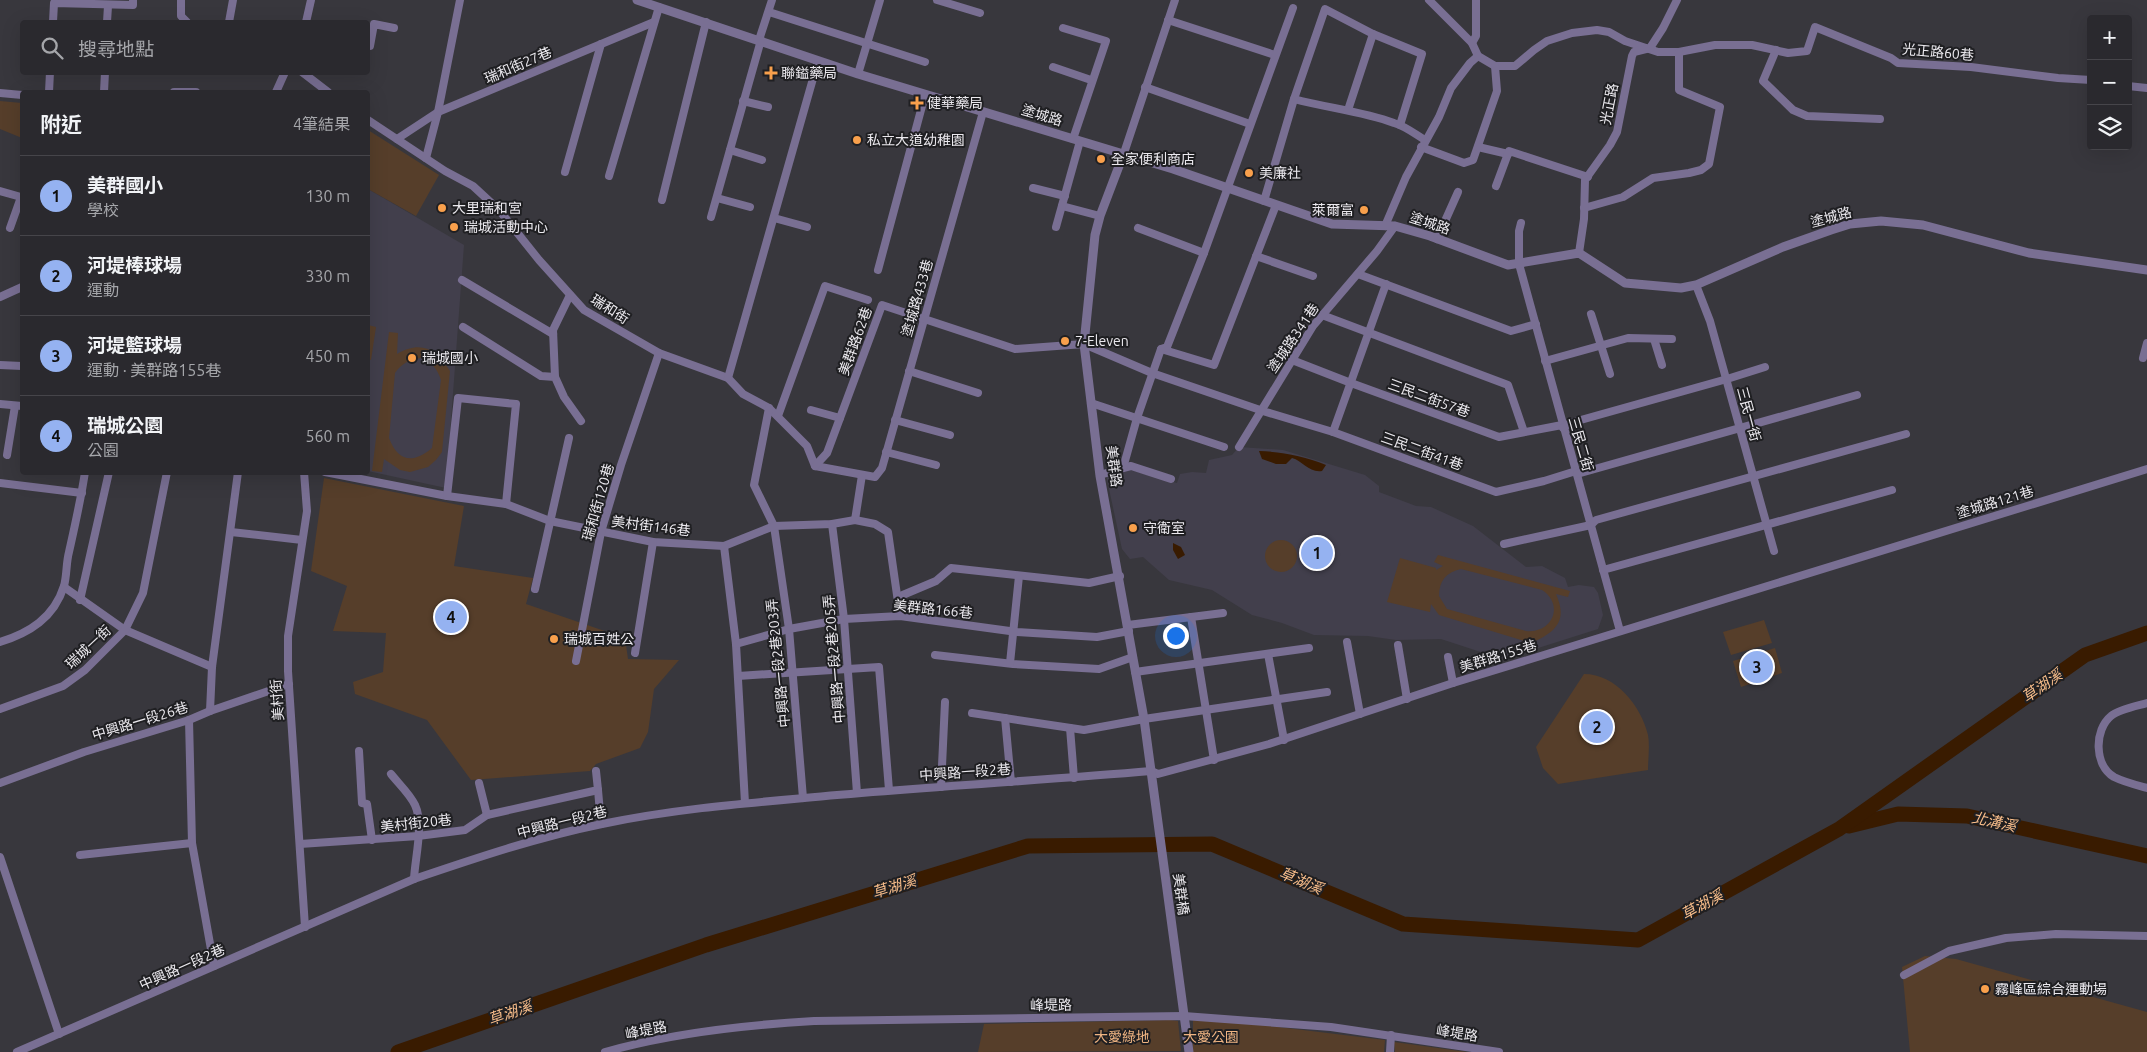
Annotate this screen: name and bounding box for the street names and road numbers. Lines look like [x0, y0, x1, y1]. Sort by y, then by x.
street label: 光正路60巷 [1902, 41, 1974, 63]
street label: 瑞和街27巷 [482, 44, 554, 86]
street label: 光正路 [1597, 82, 1621, 126]
street label: 塗城路 [1020, 101, 1064, 129]
street label: 塗城路 [1809, 204, 1853, 230]
street label: 塗城路 [1408, 209, 1452, 237]
street label: 塗城路433巷 [898, 257, 936, 339]
street label: 瑞和街 [588, 291, 632, 327]
street label: 塗城路341巷 [1264, 300, 1322, 376]
street label: 美群路62巷 [835, 305, 875, 377]
street label: 三民二街57巷 [1386, 376, 1472, 420]
street label: 三民一街 [1734, 385, 1764, 443]
street label: 三民二街 [1566, 415, 1596, 473]
street label: 三民二街41巷 [1379, 429, 1465, 473]
street label: 美群路 [1103, 444, 1125, 488]
street label: 瑞和街120巷 [579, 461, 617, 543]
street label: 塗城路121巷 [1955, 483, 2035, 521]
street label: 美村街146巷 [610, 513, 692, 539]
street label: 中興路一段2巷205弄 [820, 594, 848, 724]
street label: 美群路166巷 [893, 597, 973, 621]
street label: 中興路一段2巷203弄 [763, 598, 793, 728]
street label: 瑞城一街 [62, 622, 114, 672]
street label: 美群路155巷 [1458, 637, 1538, 675]
street label: 美村街 [268, 678, 286, 722]
street label: 中興路一段26巷 [90, 699, 190, 743]
street label: 中興路一段2巷 [919, 761, 1011, 783]
street label: 中興路一段2巷 [515, 803, 609, 841]
street label: 美村街20巷 [379, 811, 453, 835]
street label: 美群橋 [1170, 872, 1192, 916]
street label: 中興路一段2巷 [137, 941, 227, 993]
street label: 峰堤路 [1030, 997, 1072, 1013]
street label: 峰堤路 [624, 1018, 668, 1042]
street label: 峰堤路 [1435, 1022, 1479, 1044]

